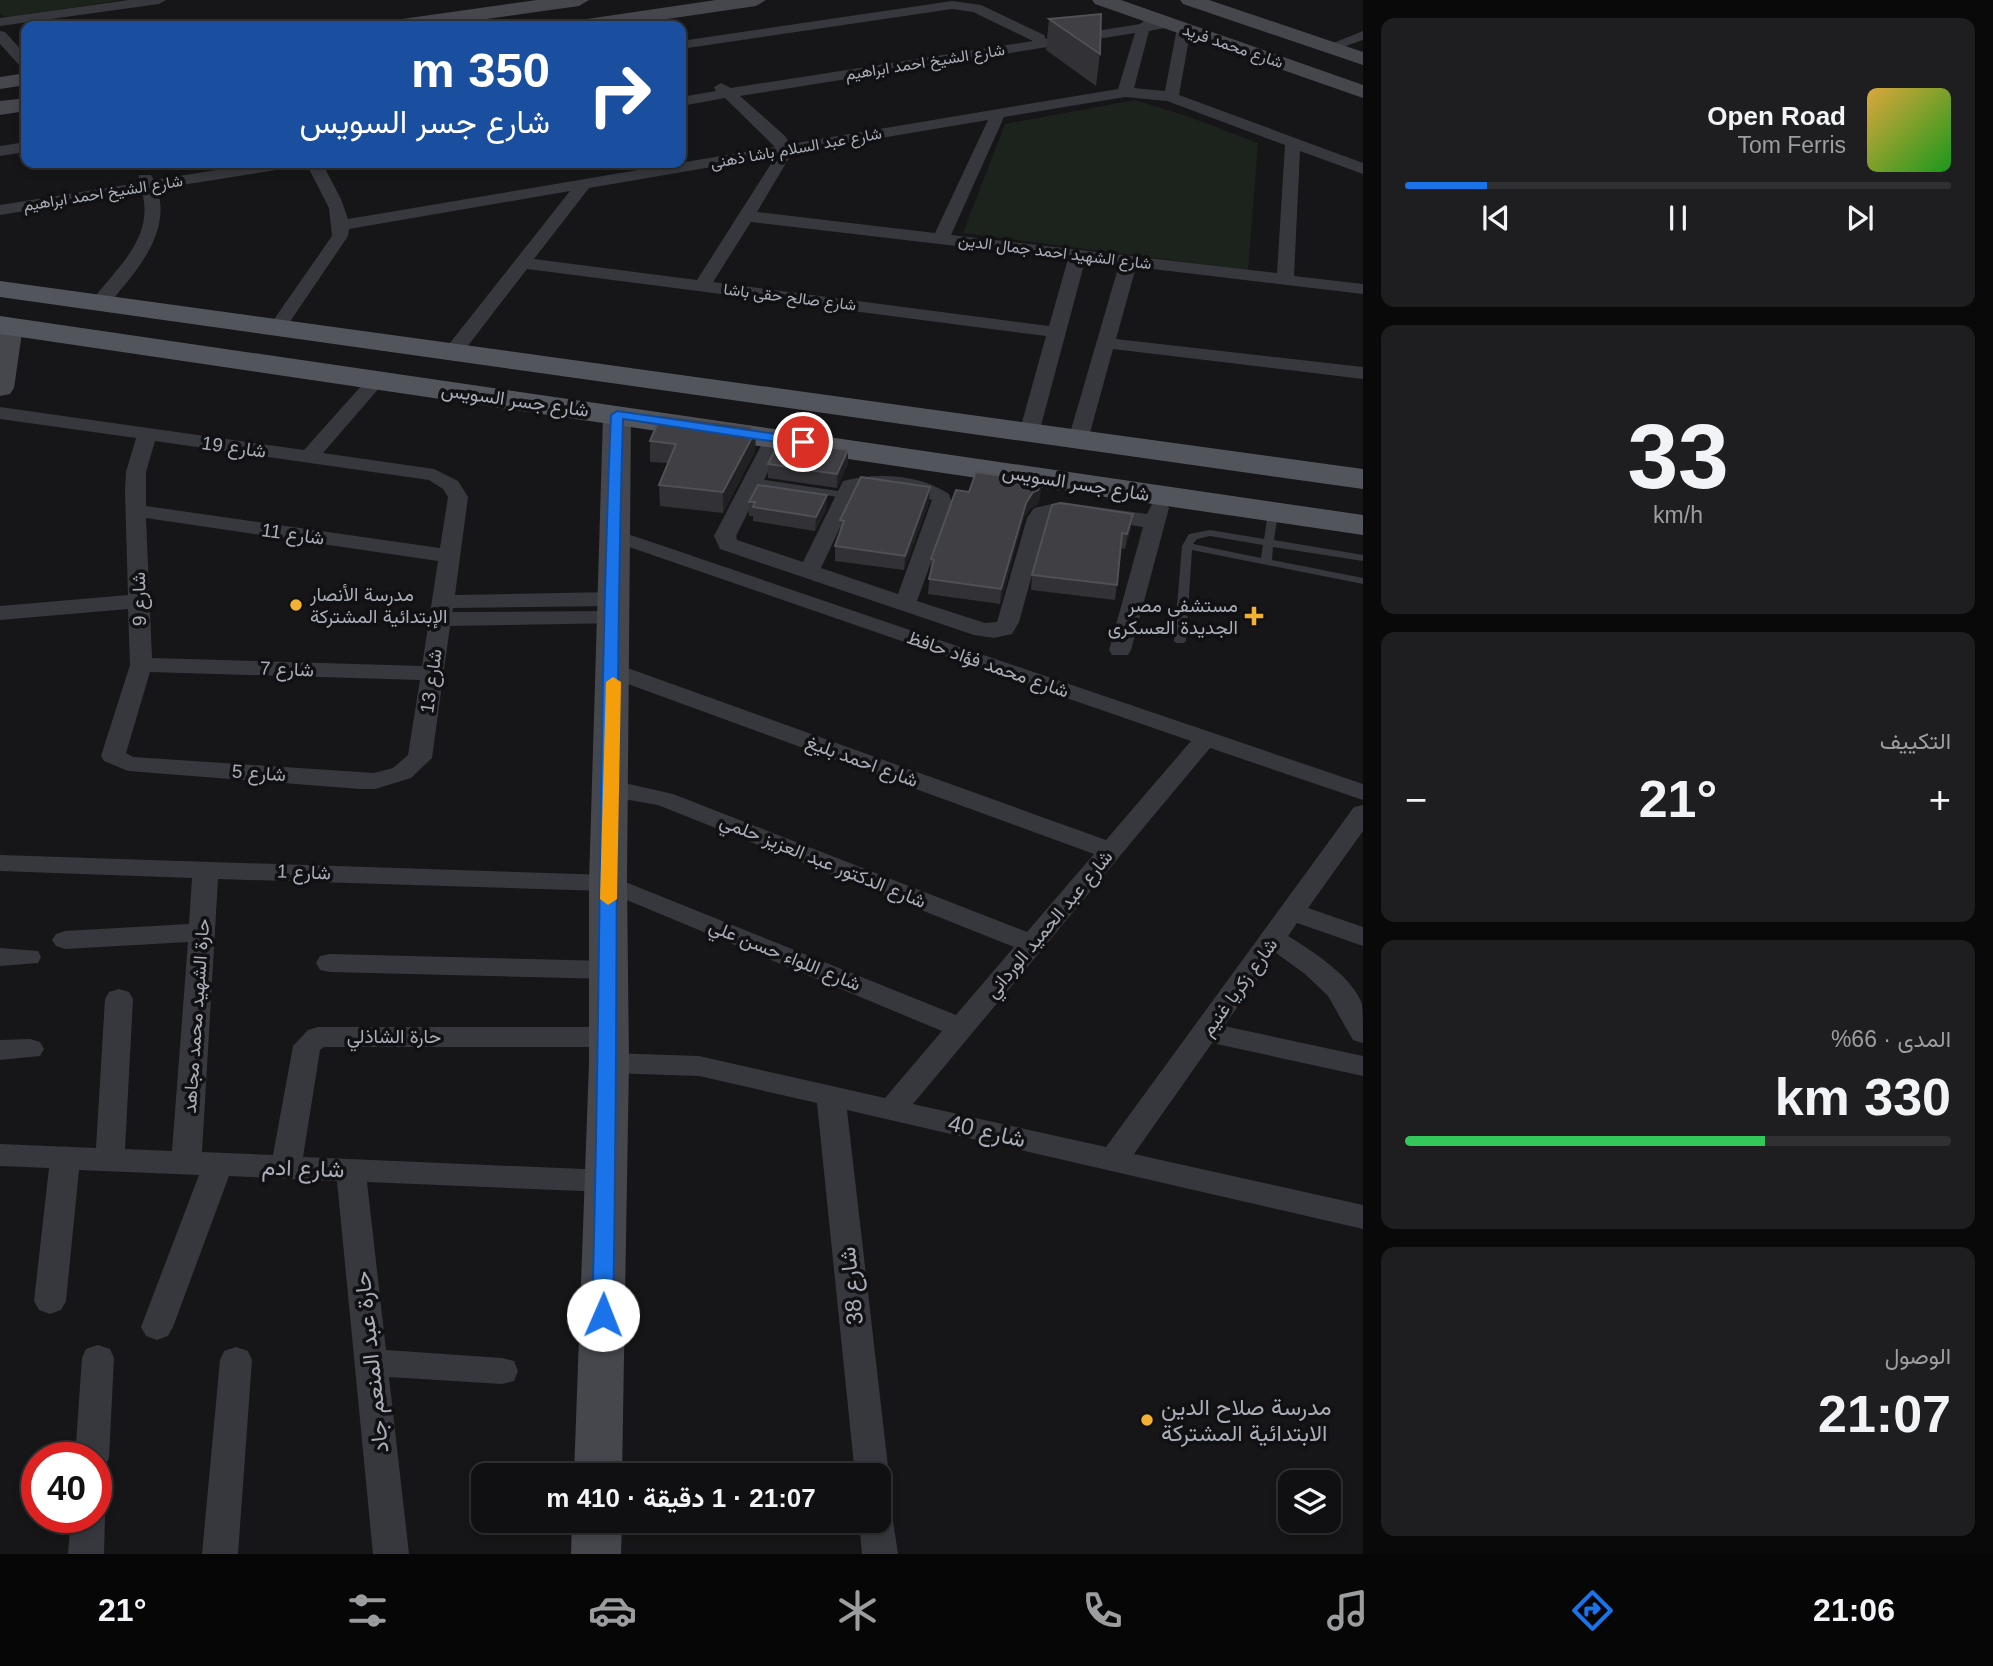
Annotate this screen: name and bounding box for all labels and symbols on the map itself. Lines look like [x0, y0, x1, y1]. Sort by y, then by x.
street label: شارع محمد فريد [1180, 21, 1285, 74]
street label: شارع الشيخ احمد ابراهيم [844, 41, 1007, 86]
street label: شارع عبد السلام باشا ذهنى [709, 125, 883, 174]
street label: شارع الشيخ احمد ابراهيم [22, 172, 185, 217]
street label: شارع الشهيد احمد جمال الدين [957, 232, 1153, 275]
street label: شارع صالح حقى باشا [722, 280, 857, 317]
street label: شارع جسر السويس [440, 379, 590, 423]
pin [773, 412, 833, 472]
street label: شارع 19 [200, 432, 267, 464]
street label: شارع جسر السويس [1001, 461, 1151, 507]
street label: شارع 11 [260, 519, 326, 551]
street label: شارع 9 [128, 572, 152, 626]
place label: مدرسة الأنصار الإبتدائية المشتركة [309, 584, 447, 629]
place label: مستشفى مصر الجديدة العسكرى [1108, 595, 1238, 639]
marker: مدرسة الأنصار الإبتدائية المشتركة [288, 597, 304, 613]
marker: مستشفى مصر الجديدة العسكرى [1244, 606, 1264, 626]
street label: شارع محمد فؤاد حافظ [904, 626, 1072, 703]
street label: شارع 13 [416, 648, 448, 715]
street label: شارع 7 [260, 658, 314, 682]
street label: شارع احمد بليغ [802, 731, 921, 794]
street label: شارع 5 [231, 761, 287, 787]
street label: شارع الدكتور عبد العزيز حلمي [715, 810, 929, 917]
street label: شارع عبد الحميد الورداني [981, 846, 1121, 1005]
street label: شارع 1 [277, 861, 331, 885]
street label: شارع اللواء حسن علي [704, 915, 864, 1000]
street label: حارة الشهيد محمد مجاهد [179, 918, 214, 1114]
street label: شارع زكريا غنيم [1197, 934, 1283, 1041]
street label: حارة الشاذلي [347, 1026, 441, 1052]
street label: شارع 40 [945, 1110, 1028, 1155]
street label: شارع ادم [261, 1154, 345, 1185]
street label: شارع 38 [834, 1245, 871, 1326]
street label: حارة عبد المنعم جاد [349, 1270, 395, 1454]
position arrow [566, 1278, 640, 1352]
place label: مدرسة صلاح الدين الابتدائية المشتركة [1161, 1394, 1332, 1448]
marker: مدرسة صلاح الدين الابتدائية المشتركة [1139, 1412, 1155, 1428]
speed limit sign: 40 [21, 1442, 112, 1533]

